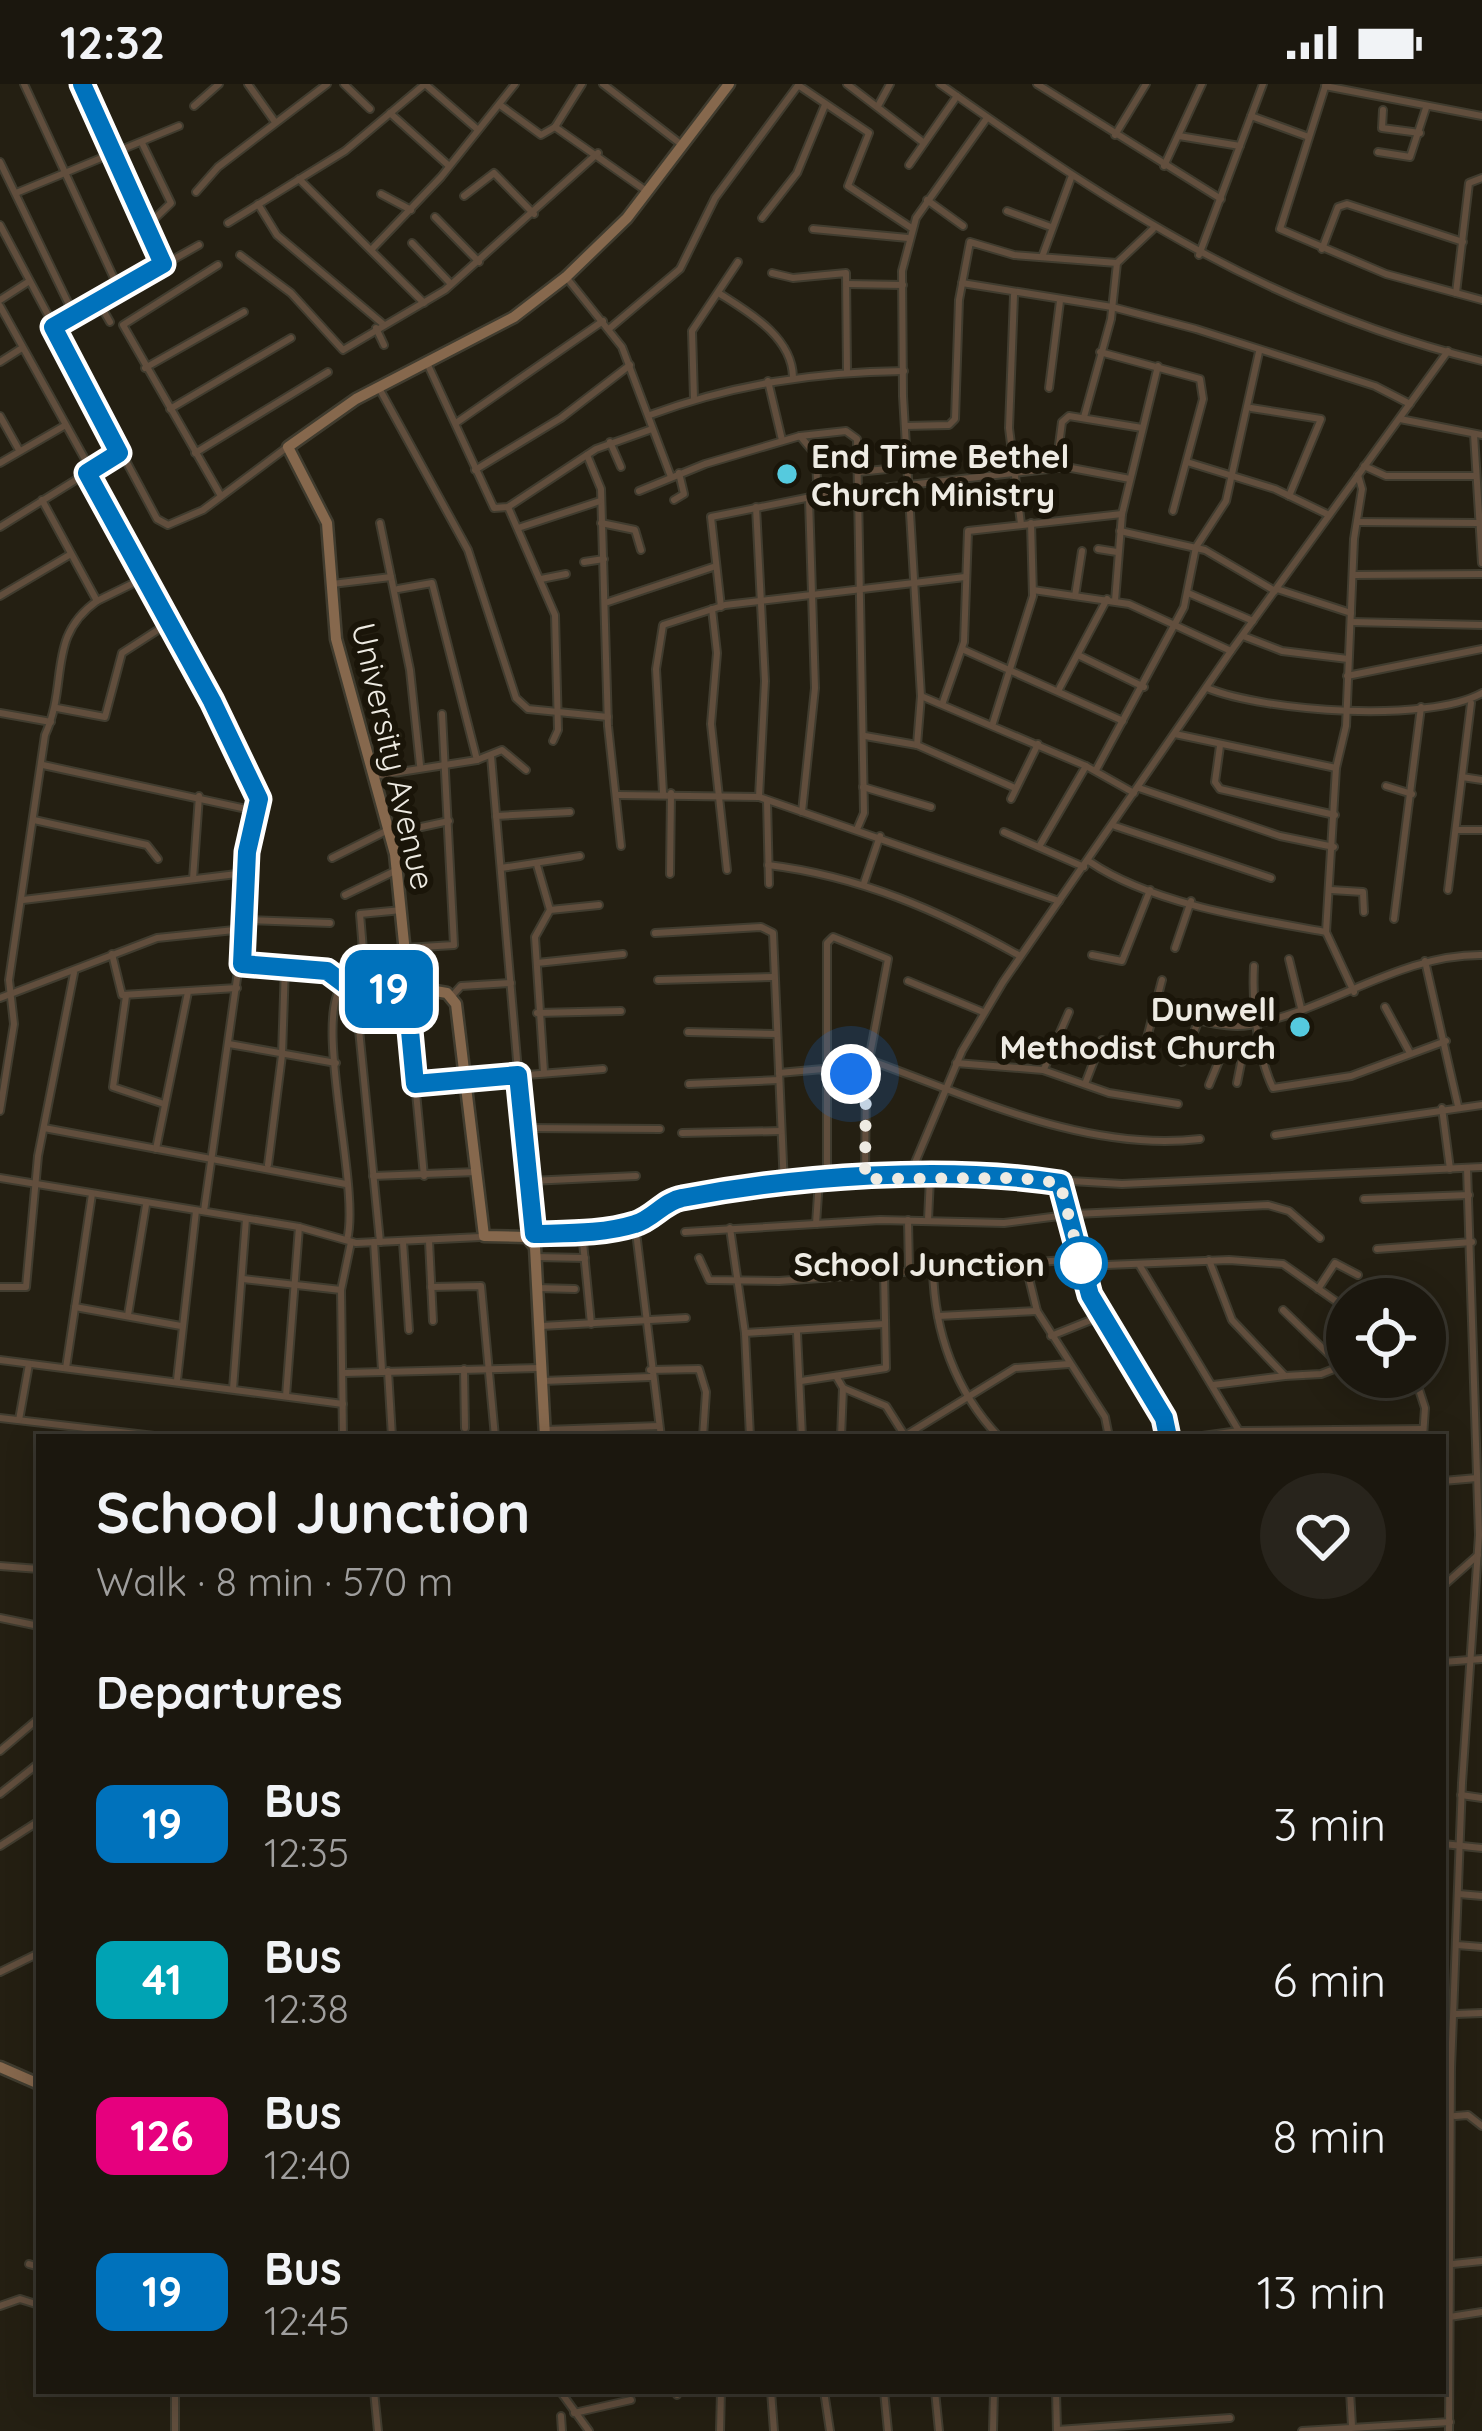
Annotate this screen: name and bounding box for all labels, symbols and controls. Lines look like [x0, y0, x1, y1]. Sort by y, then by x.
text: 12:32 [60, 14, 165, 70]
place label: End Time Bethel Church Ministry [811, 435, 1069, 514]
marker: End Time Bethel Church Ministry [774, 461, 800, 487]
street label: University Avenue [343, 619, 445, 893]
line badge: 19 [335, 950, 443, 1028]
text: 19 [369, 962, 409, 1015]
place label: Dunwell Methodist Church [999, 988, 1276, 1067]
marker: Dunwell Methodist Church [1287, 1014, 1313, 1040]
your location [821, 1044, 881, 1104]
marker: School Junction [1056, 1238, 1106, 1288]
place label: School Junction [794, 1243, 1045, 1284]
map controls [1326, 1278, 1446, 1398]
button: locate [1326, 1278, 1446, 1398]
button: heart [1260, 1473, 1386, 1599]
text: School Junction [96, 1476, 530, 1547]
text: Walk · 8 min · 570 m [96, 1557, 453, 1606]
text: Departures [96, 1664, 343, 1720]
text: Bus [264, 1772, 342, 1828]
text: 3 min [1273, 1796, 1386, 1852]
text: 19 [142, 1797, 182, 1850]
text: 12:35 [264, 1828, 349, 1877]
text: Bus [264, 1928, 342, 1984]
text: 6 min [1273, 1952, 1386, 2008]
text: 41 [142, 1953, 182, 2006]
text: 12:38 [264, 1984, 349, 2033]
text: Bus [264, 2084, 342, 2140]
text: 8 min [1273, 2108, 1386, 2164]
text: 126 [130, 2109, 194, 2162]
text: 12:40 [264, 2140, 351, 2189]
text: Bus [264, 2240, 342, 2296]
text: 13 min [1257, 2264, 1386, 2320]
text: 19 [142, 2265, 182, 2318]
text: 12:45 [264, 2296, 349, 2345]

